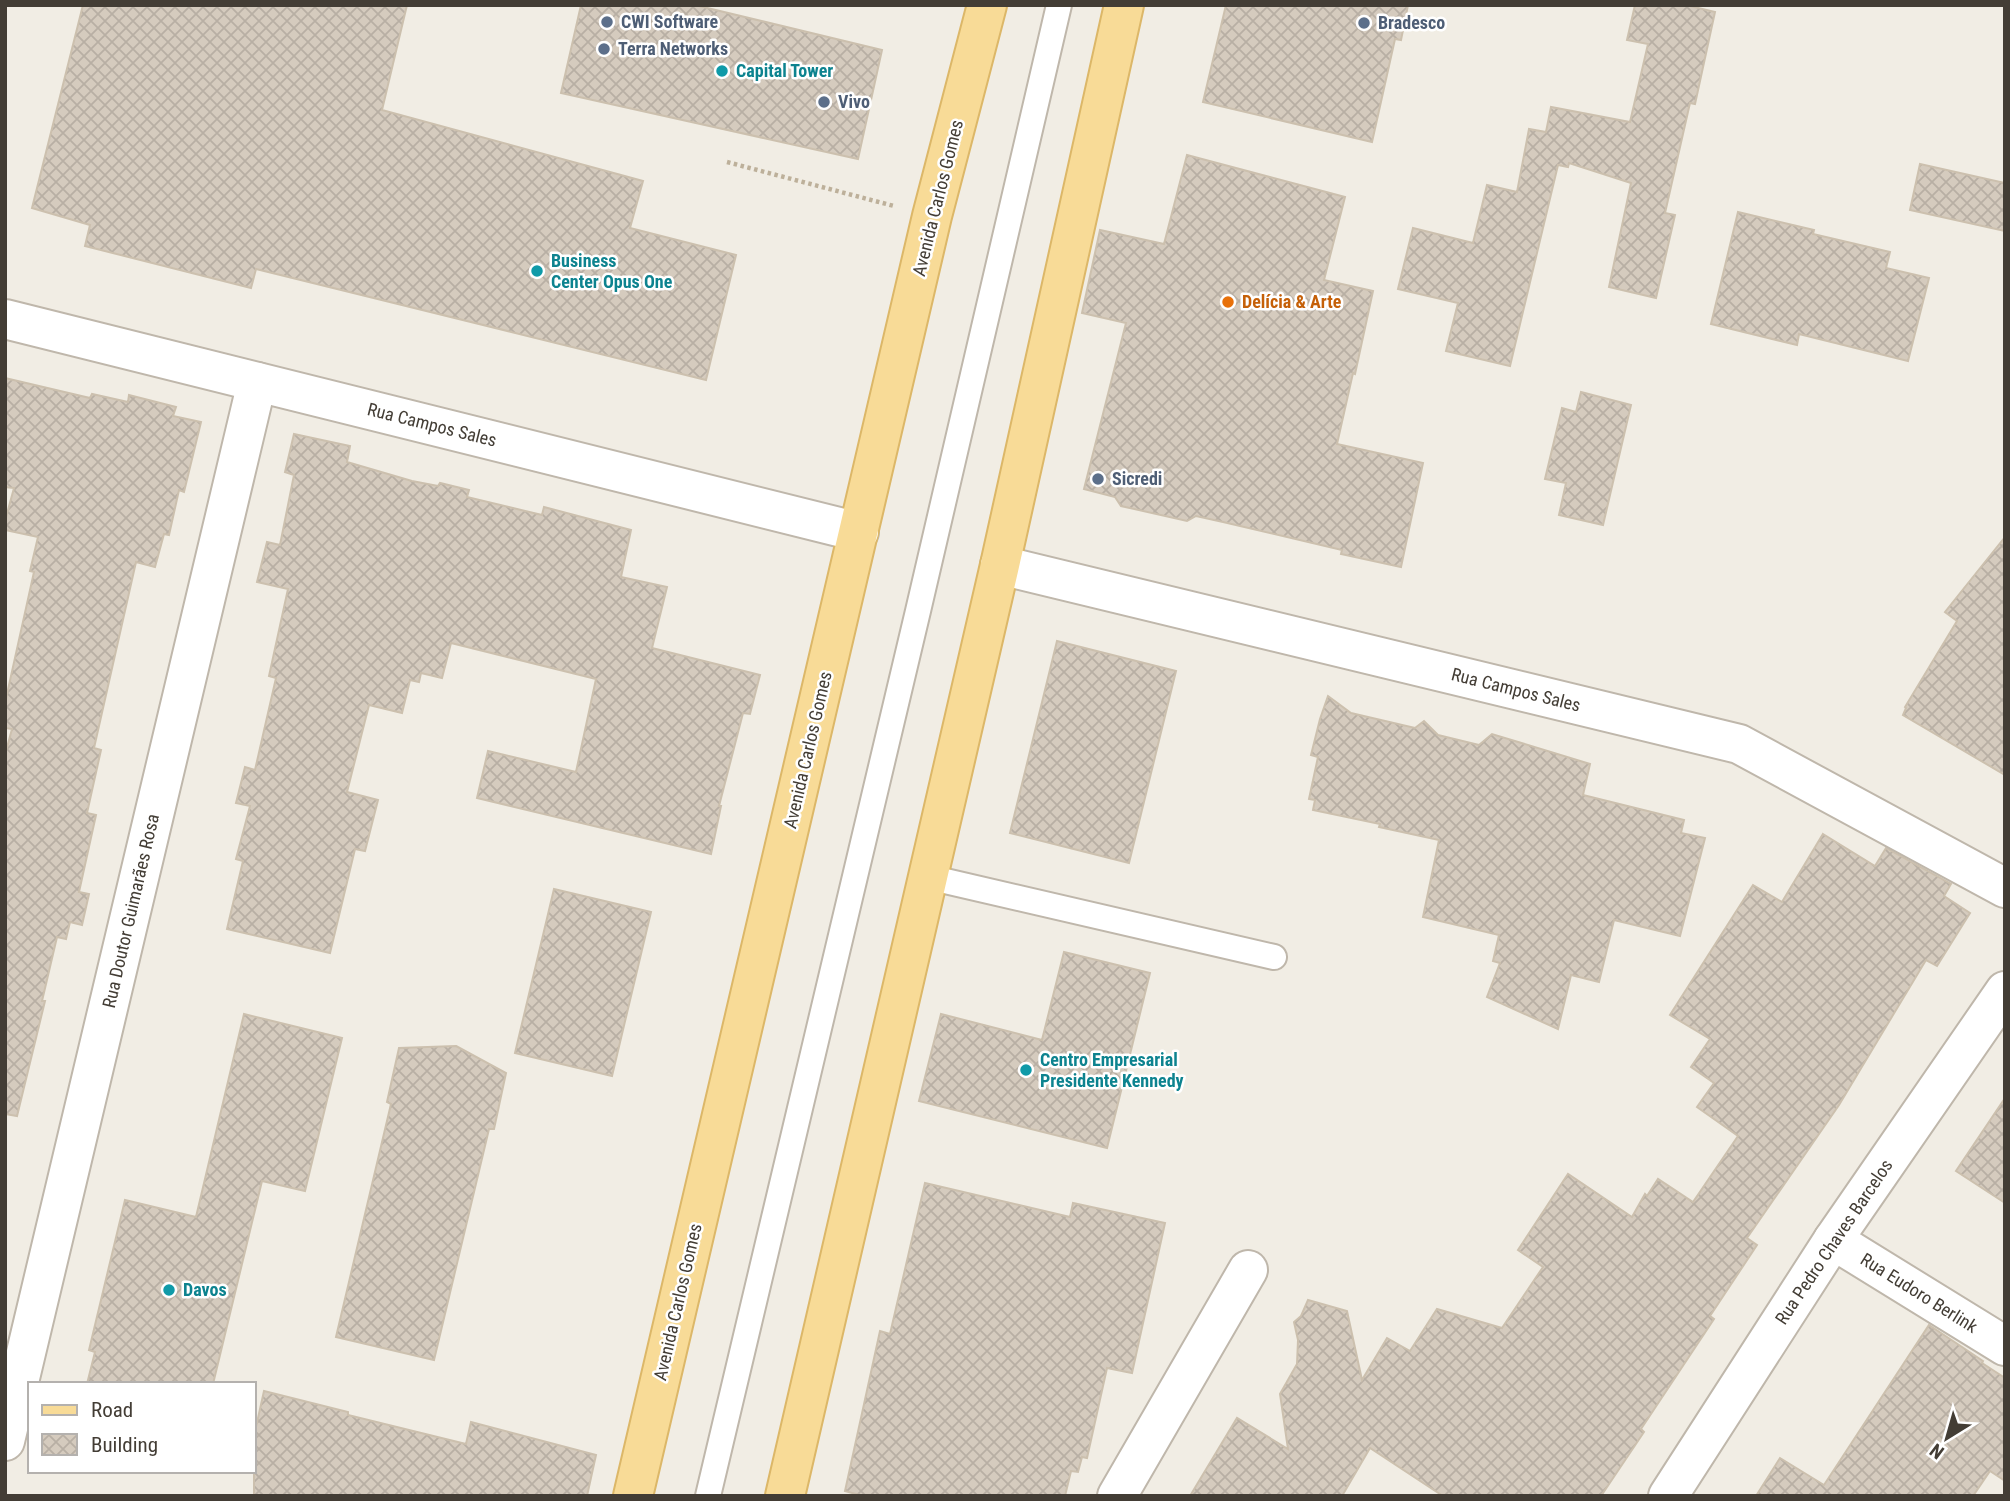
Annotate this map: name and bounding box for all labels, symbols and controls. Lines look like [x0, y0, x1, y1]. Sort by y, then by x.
place label: CWI Software [621, 11, 719, 32]
place label: Bradesco [1378, 12, 1445, 33]
marker: CWI Software [599, 14, 615, 30]
marker: Bradesco [1356, 15, 1372, 31]
place label: Terra Networks [618, 38, 728, 59]
marker: Terra Networks [596, 41, 612, 57]
place label: Capital Tower [736, 60, 833, 81]
marker: Capital Tower [714, 63, 730, 79]
place label: Vivo [838, 91, 870, 112]
marker: Vivo [816, 94, 832, 110]
street label: Avenida Carlos Gomes [908, 118, 967, 278]
place label: Business Center Opus One [551, 250, 673, 292]
marker: Business Center Opus One [529, 263, 545, 279]
place label: Delícia & Arte [1242, 291, 1342, 312]
marker: Delícia & Arte [1220, 294, 1236, 310]
street label: Rua Campos Sales [365, 398, 499, 451]
place label: Sicredi [1112, 468, 1162, 489]
marker: Sicredi [1090, 471, 1106, 487]
street label: Rua Campos Sales [1449, 663, 1583, 716]
street label: Avenida Carlos Gomes [779, 669, 836, 830]
street label: Rua Doutor Guimarães Rosa [98, 812, 163, 1010]
place label: Centro Empresarial Presidente Kennedy [1040, 1049, 1184, 1091]
marker: Centro Empresarial Presidente Kennedy [1018, 1062, 1034, 1078]
street label: Rua Pedro Chaves Barcelos [1771, 1155, 1897, 1328]
street label: Avenida Carlos Gomes [649, 1221, 706, 1382]
street label: Rua Eudoro Berlink [1857, 1248, 1982, 1337]
place label: Davos [183, 1279, 227, 1300]
marker: Davos [161, 1282, 177, 1298]
legend [28, 1382, 256, 1473]
text: Road [91, 1398, 133, 1422]
north arrow [1912, 1403, 1982, 1473]
text: Building [91, 1433, 158, 1457]
text: N [1926, 1438, 1949, 1464]

